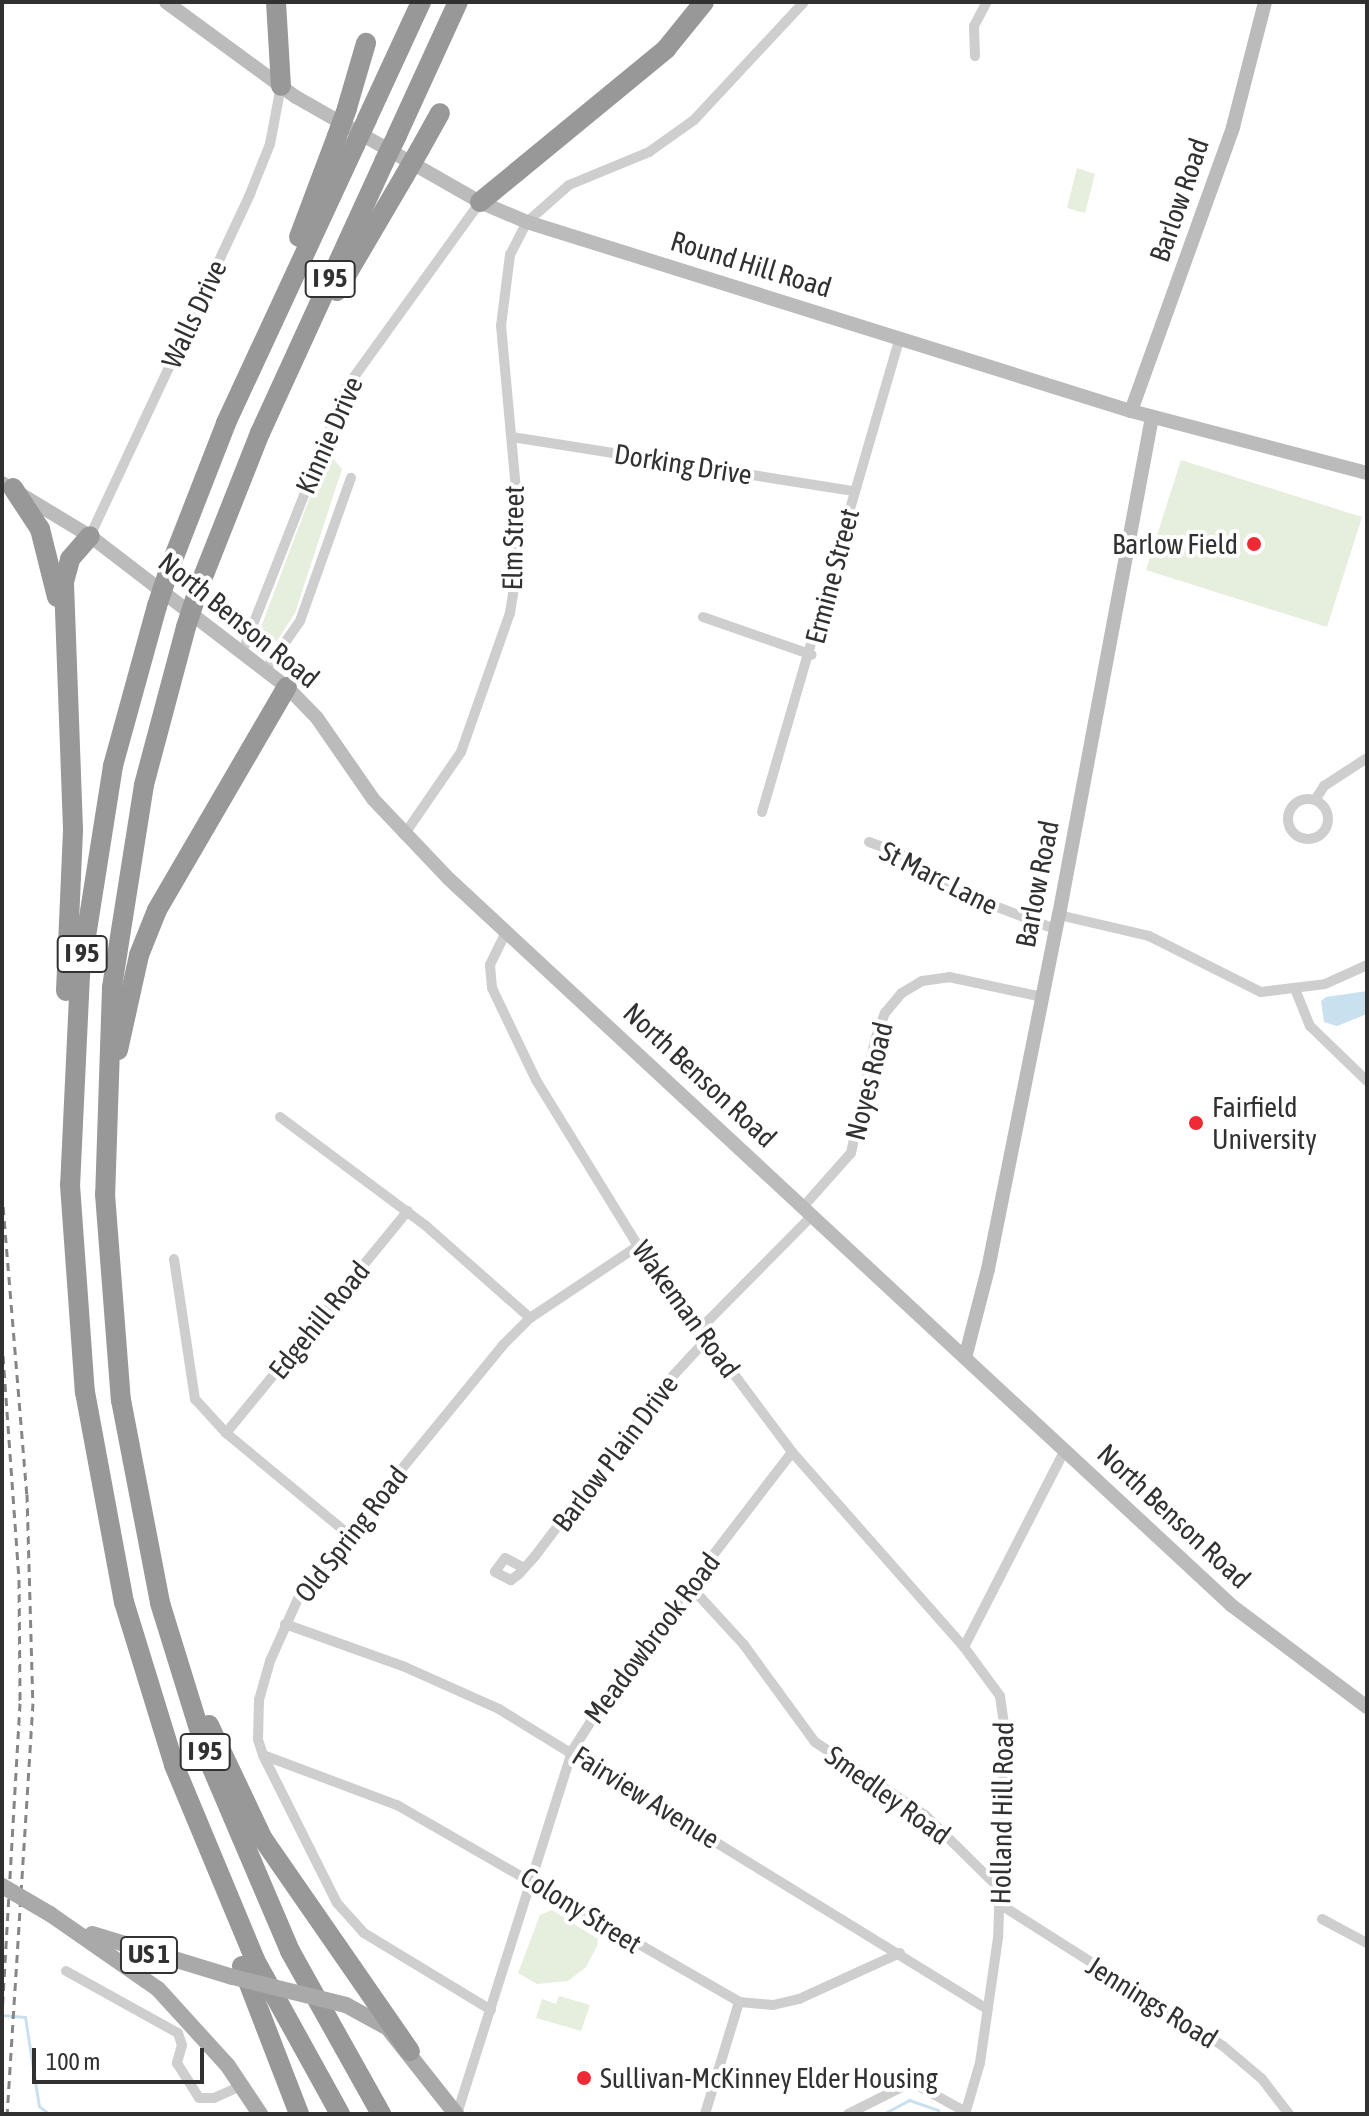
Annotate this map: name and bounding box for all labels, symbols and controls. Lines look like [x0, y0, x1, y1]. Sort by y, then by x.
street label: Barlow Road [1142, 134, 1216, 266]
street label: Round Hill Road [667, 224, 835, 304]
street label: Walls Drive [154, 255, 234, 373]
road number: I 95 [304, 257, 356, 301]
street label: Kinnie Drive [288, 371, 370, 499]
street label: Dorking Drive [612, 437, 754, 491]
street label: Elm Street [495, 485, 531, 591]
street label: Ermine Street [798, 505, 866, 647]
place label: Barlow Field [1112, 527, 1238, 561]
marker: Barlow Field [1245, 535, 1263, 553]
street label: North Benson Road [152, 545, 326, 695]
street label: Barlow Road [1008, 818, 1066, 950]
street label: St Marc Lane [874, 834, 1004, 922]
road number: I 95 [56, 932, 108, 976]
street label: North Benson Road [617, 996, 783, 1154]
street label: Noyes Road [838, 1018, 900, 1144]
place label: Fairfield University [1212, 1090, 1317, 1156]
marker: Fairfield University [1187, 1114, 1205, 1132]
street label: Wakeman Road [625, 1234, 747, 1384]
street label: Edgehill Road [261, 1254, 377, 1386]
street label: Barlow Plain Drive [545, 1368, 685, 1538]
street label: North Benson Road [1091, 1437, 1257, 1595]
street label: Old Spring Road [288, 1459, 414, 1609]
street label: Meadowbrook Road [577, 1546, 727, 1730]
street label: Holland Hill Road [984, 1721, 1020, 1905]
road number: I 95 [179, 1730, 231, 1774]
street label: Smedley Road [819, 1738, 957, 1852]
street label: Fairview Avenue [566, 1739, 726, 1855]
street label: Colony Street [514, 1860, 648, 1960]
road number: US 1 [119, 1933, 179, 1977]
street label: Jennings Road [1080, 1949, 1224, 2055]
scale bar [36, 2032, 208, 2082]
text: 100 m [46, 2048, 100, 2075]
place label: Sullivan-McKinney Elder Housing [600, 2061, 938, 2095]
marker: Sullivan-McKinney Elder Housing [575, 2069, 593, 2087]

